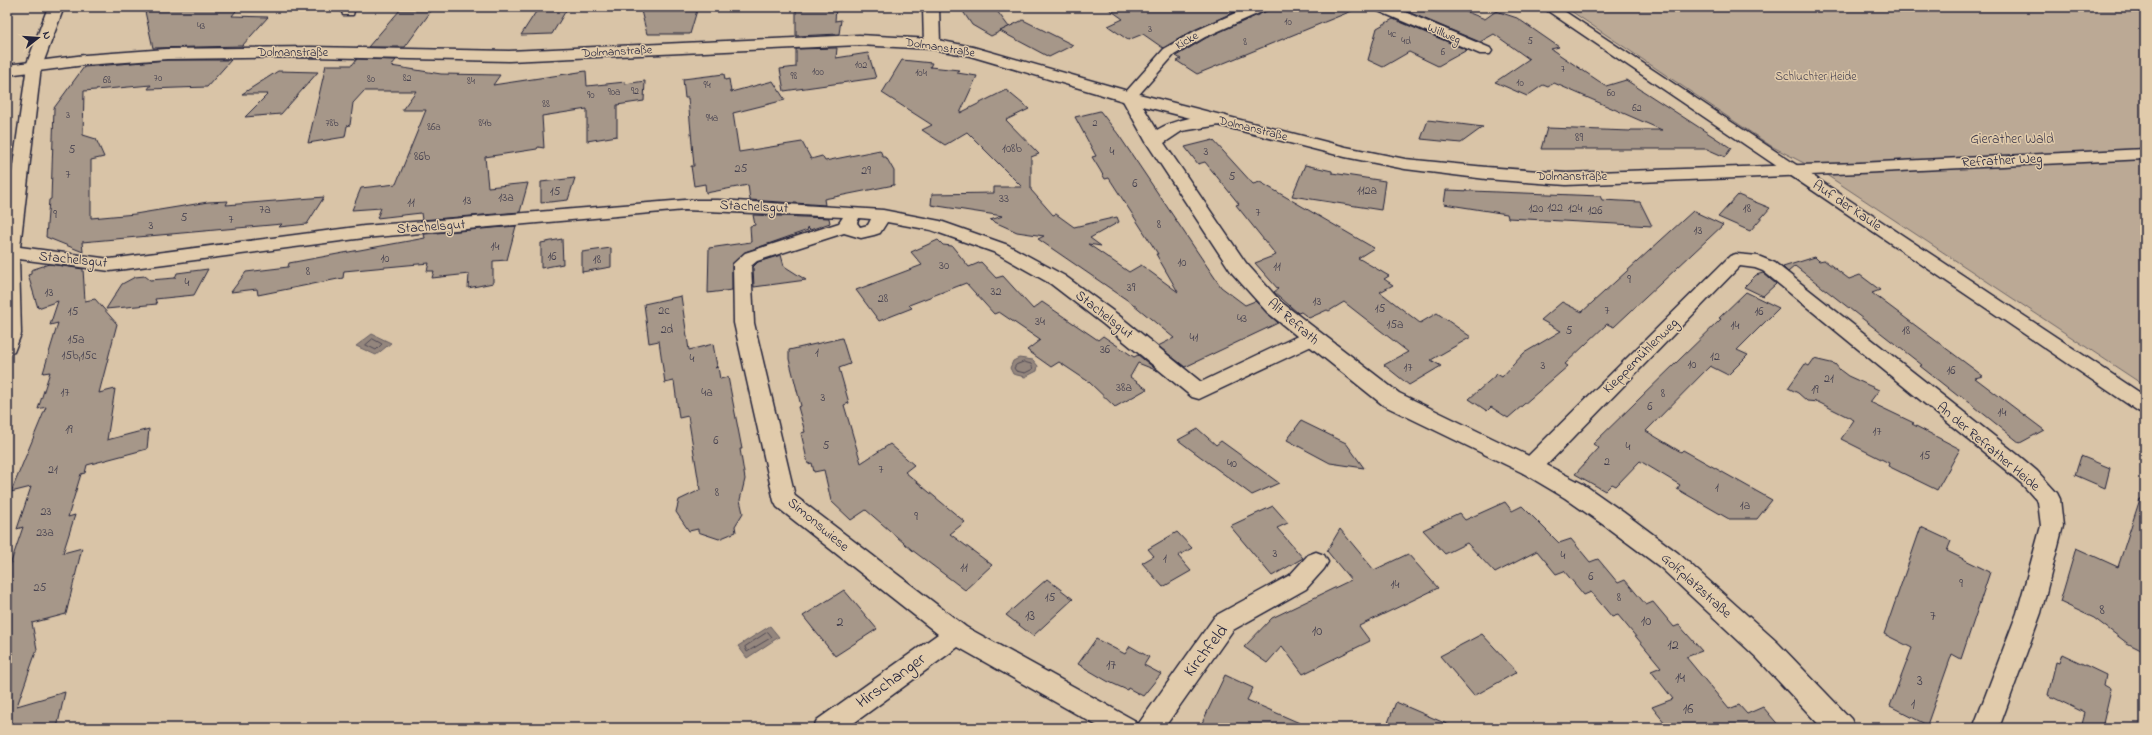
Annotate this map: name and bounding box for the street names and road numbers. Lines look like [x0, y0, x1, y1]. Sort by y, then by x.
street label: Willweg [1424, 19, 1464, 50]
street label: Kicke [1172, 27, 1202, 55]
street label: Dolmanstraße [903, 33, 977, 62]
street label: Dolmanstraße [580, 41, 653, 63]
street label: Dolmanstraße [257, 44, 329, 62]
street label: Dolmanstraße [1216, 112, 1290, 146]
street label: Refrather Weg [1961, 148, 2043, 175]
street label: Dolmanstraße [1536, 168, 1608, 186]
street label: Auf der Kaule [1808, 175, 1886, 237]
street label: Stachelsgut [719, 195, 789, 220]
street label: Stachelsgut [396, 214, 466, 241]
street label: Stachelsgut [38, 246, 109, 275]
street label: Stachelsgut [1070, 286, 1138, 345]
street label: Alt Refrath [1263, 294, 1323, 350]
street label: Kieppemühlenweg [1598, 313, 1684, 399]
street label: An der Refrather Heide [1932, 397, 2045, 497]
street label: Simonswiese [783, 493, 854, 558]
street label: Golfplatzstraße [1656, 548, 1737, 624]
street label: Kirchfeld [1178, 619, 1235, 682]
street label: Hirschanger [851, 647, 933, 716]

